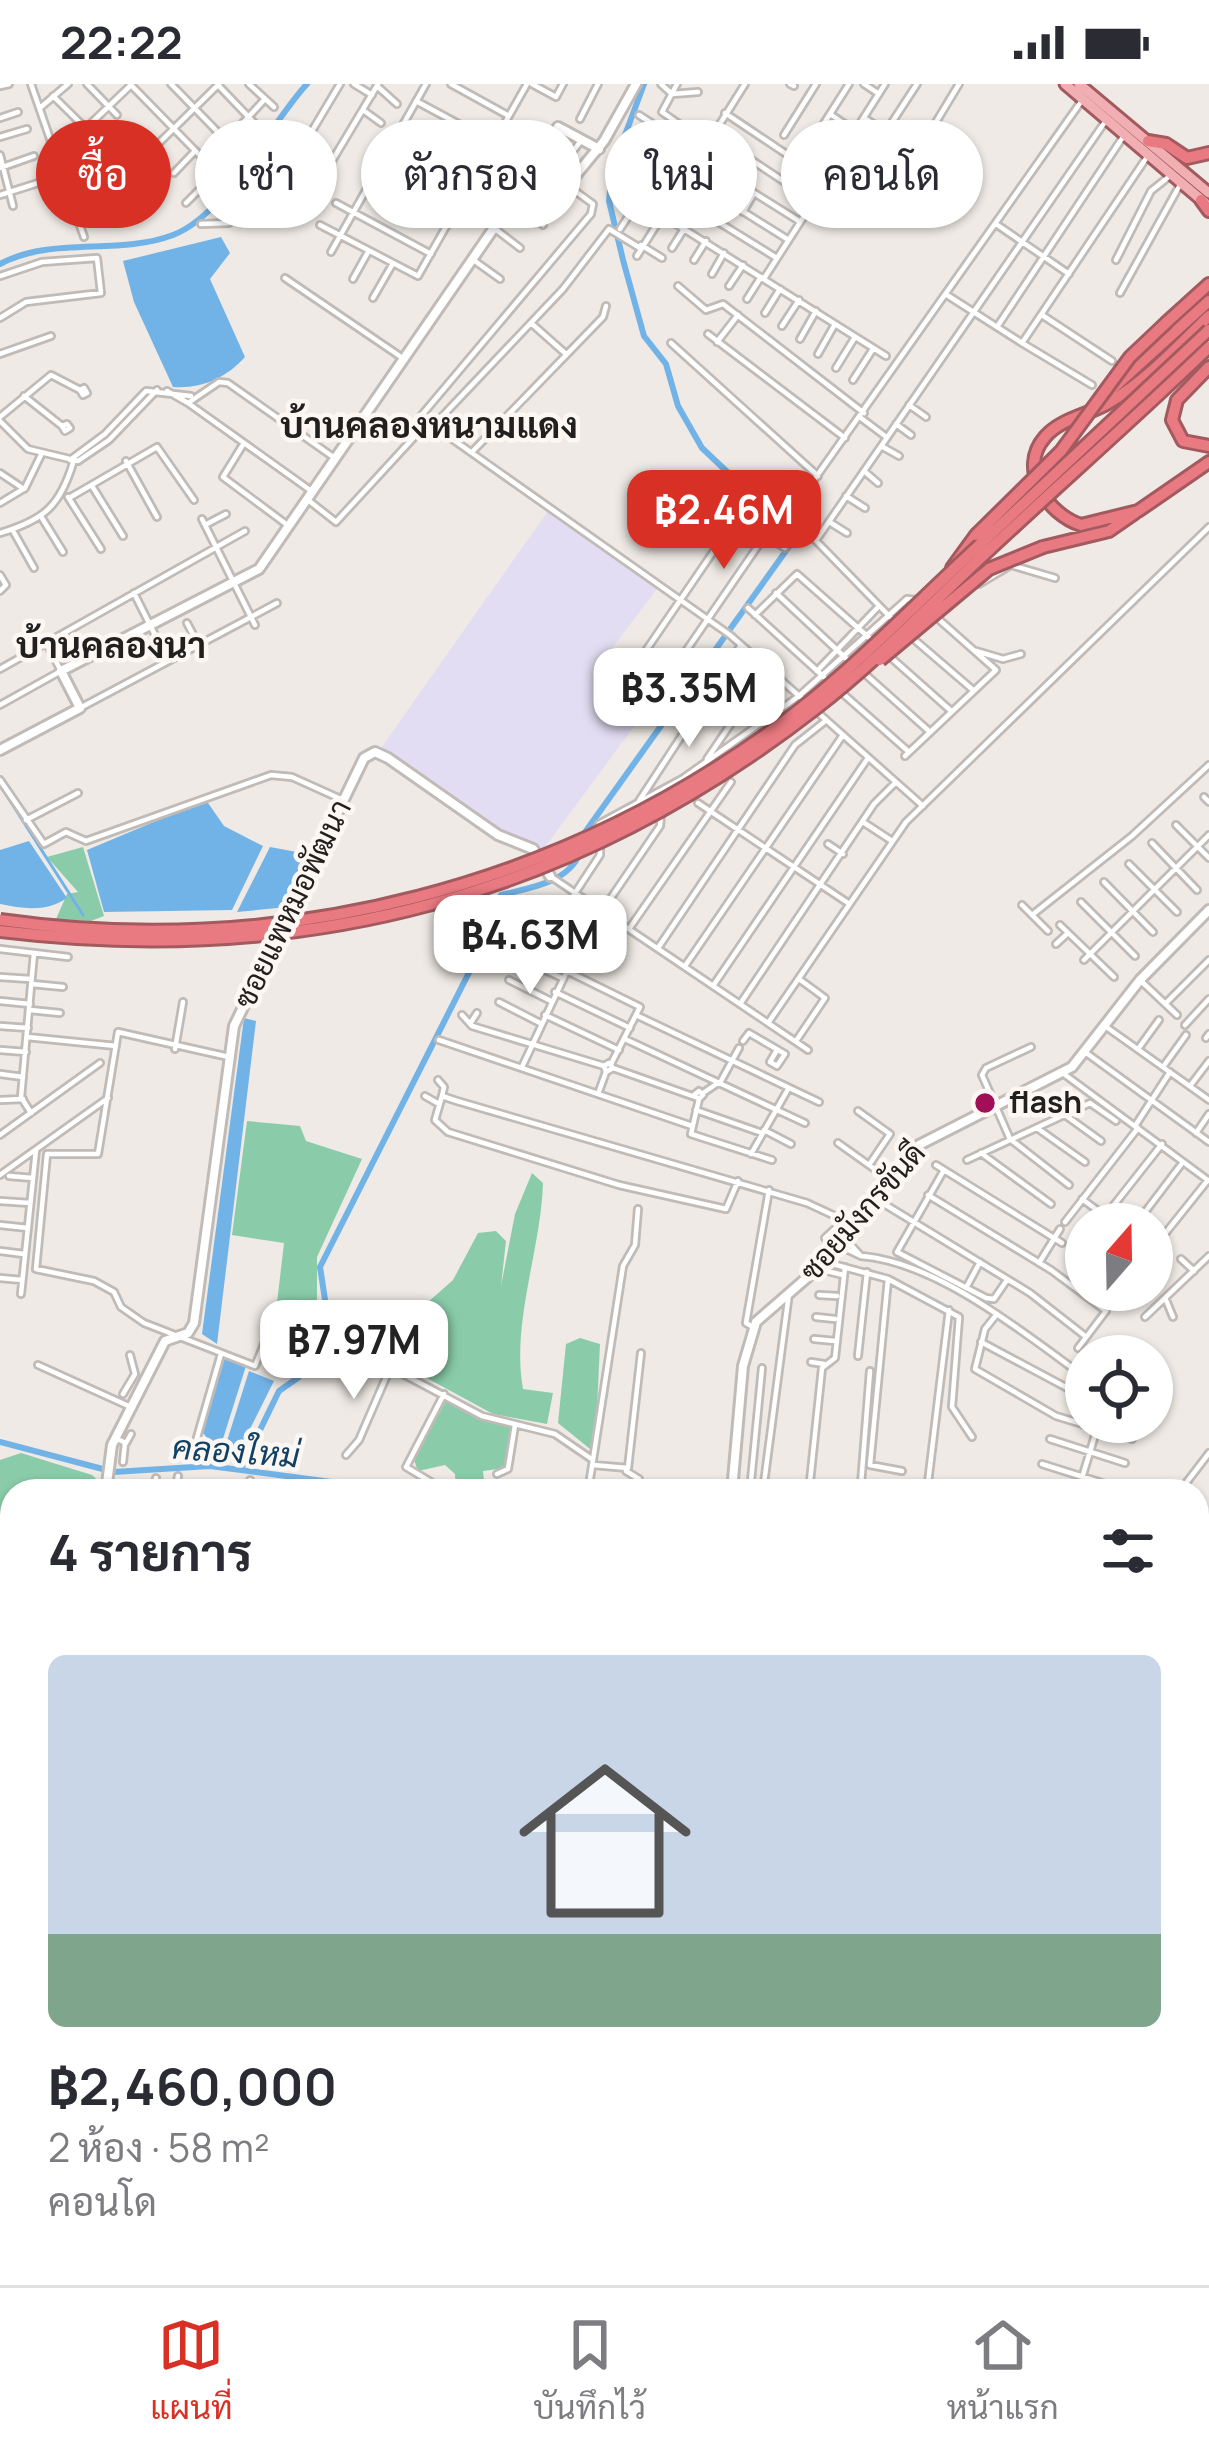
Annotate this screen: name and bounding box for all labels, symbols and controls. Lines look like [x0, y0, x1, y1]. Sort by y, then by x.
text: 22:22 [60, 11, 183, 73]
chip: ซื้อ [36, 120, 171, 228]
chip: เช่า [195, 120, 337, 228]
chip: ตัวกรอง [361, 120, 581, 228]
chip: ใหม่ [605, 120, 757, 228]
chip: คอนโด [781, 120, 983, 228]
district label: บ้านคลองหนามแดง [280, 400, 578, 449]
pin: ฿2.46M [626, 470, 822, 572]
text: ฿2.46M [654, 482, 794, 536]
district label: บ้านคลองนา [16, 620, 206, 669]
pin: ฿3.35M [591, 648, 787, 750]
text: ฿3.35M [621, 660, 757, 714]
street label: ซอยแพหมอพัฒนา [223, 792, 360, 1015]
pin: ฿4.63M [432, 895, 628, 997]
text: ฿4.63M [461, 907, 599, 961]
place label: flash [1009, 1081, 1082, 1122]
marker: flash [972, 1090, 998, 1116]
street label: ซอยมังกรขันดี [790, 1133, 934, 1289]
north arrow [1065, 1203, 1173, 1311]
map controls [1065, 1203, 1173, 1443]
pin: ฿7.97M [256, 1300, 452, 1402]
text: ฿7.97M [287, 1312, 421, 1366]
button: locate [1065, 1335, 1173, 1443]
water label: คลองใหม่ [171, 1424, 303, 1478]
text: 4 รายการ [48, 1517, 252, 1586]
icon: filters [1095, 1518, 1161, 1584]
icon: home [497, 1733, 713, 1949]
text: ฿2,460,000 [48, 2051, 337, 2120]
text: 2 ห้อง · 58 m² [48, 2120, 270, 2174]
text: คอนโด [48, 2174, 157, 2228]
tab: แผนที่ [150, 2312, 233, 2429]
tab: บันทึกไว้ [533, 2312, 646, 2429]
tab: หน้าแรก [947, 2312, 1059, 2429]

